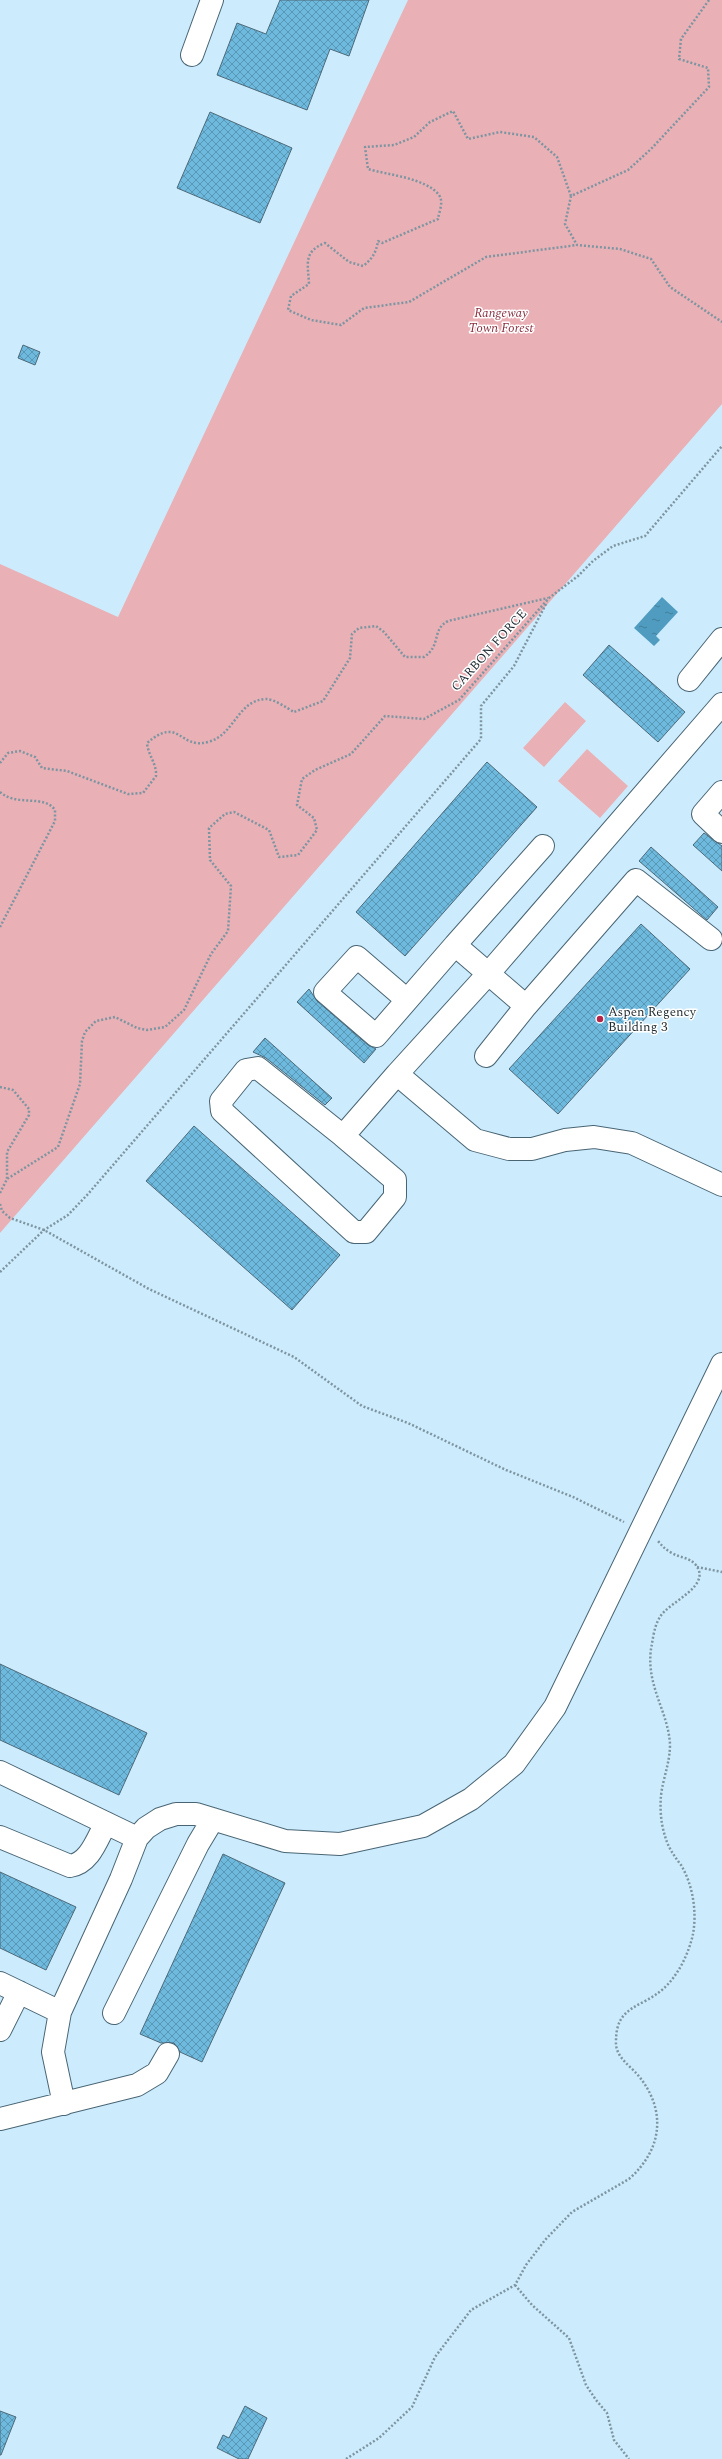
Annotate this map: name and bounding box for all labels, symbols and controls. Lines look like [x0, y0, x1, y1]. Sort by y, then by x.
park label: Rangeway Town Forest [469, 303, 534, 338]
street label: CARBON FORCE [446, 604, 532, 696]
place label: Aspen Regency Building 3 [608, 1002, 697, 1037]
marker: Aspen Regency Building 3 [595, 1014, 605, 1024]

